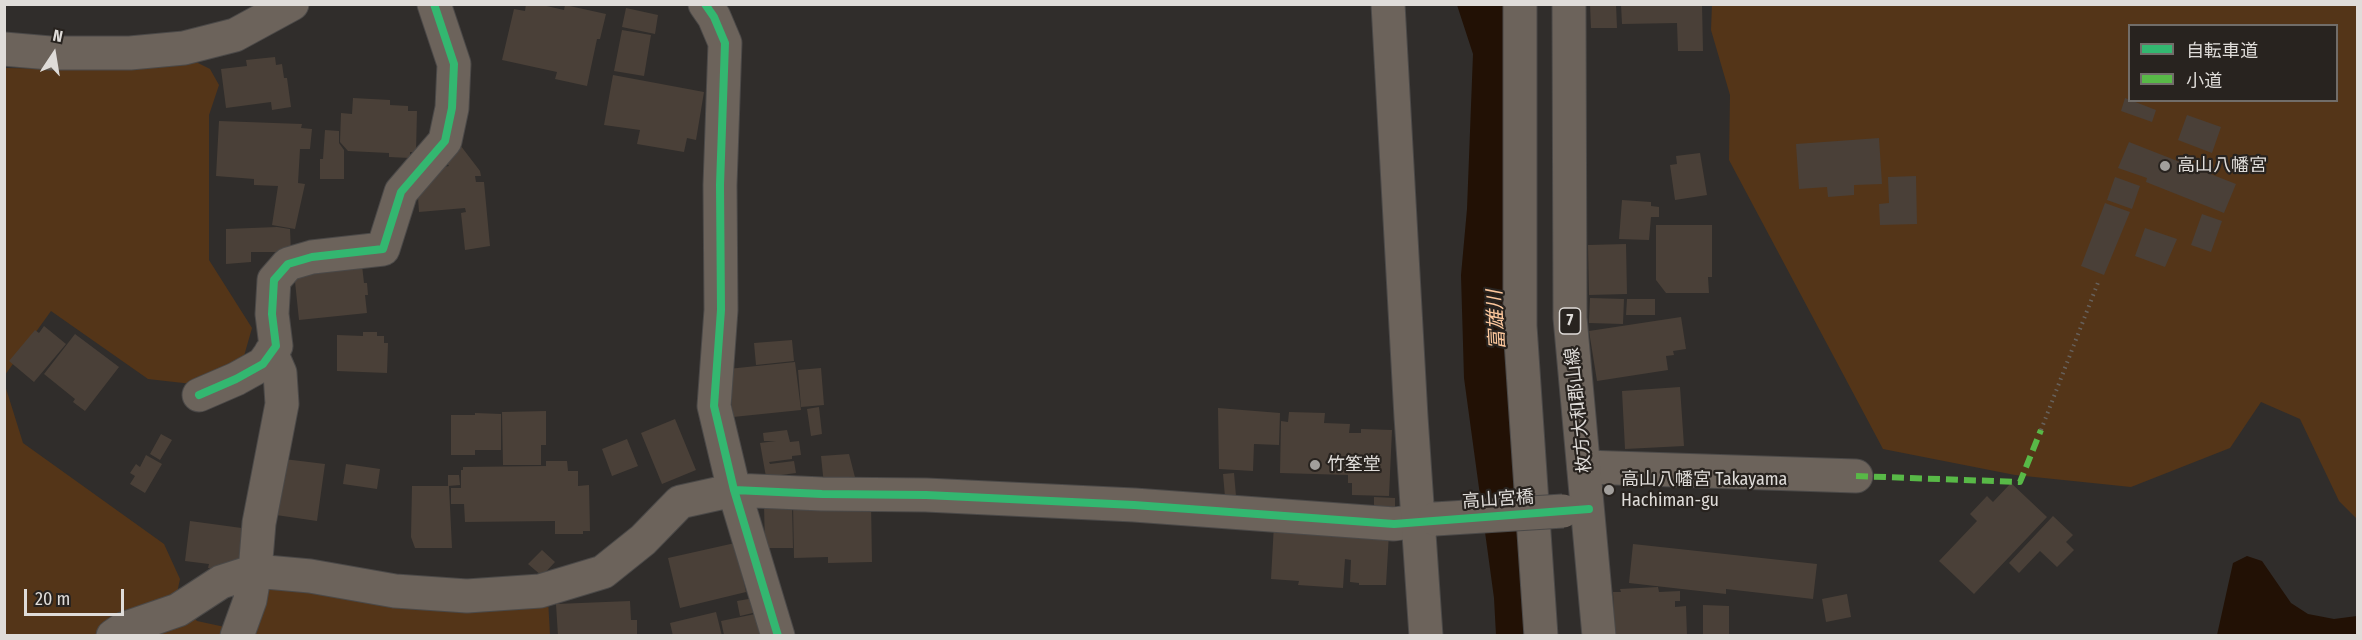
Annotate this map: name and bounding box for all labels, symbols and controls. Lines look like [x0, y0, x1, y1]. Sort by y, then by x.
north arrow [24, 24, 84, 84]
legend [2128, 24, 2338, 102]
text: N [51, 26, 65, 46]
text: 自転車道 [2186, 40, 2258, 62]
text: 小道 [2186, 70, 2222, 92]
place label: 高山八幡宮 [2177, 155, 2267, 177]
marker: 高山八幡宮 [2158, 159, 2172, 173]
water label: 富雄川 [1483, 289, 1511, 351]
road number: 7 [1560, 308, 1580, 334]
street label: 枚方大和郡山線 [1562, 346, 1596, 474]
place label: 竹筌堂 [1327, 454, 1381, 476]
marker: 竹筌堂 [1308, 458, 1322, 472]
place label: 高山八幡宮 Takayama Hachiman-gu [1621, 469, 1787, 512]
marker: 高山八幡宮 Takayama Hachiman-gu [1602, 483, 1616, 497]
street label: 高山宮橋 [1461, 487, 1535, 513]
scale bar [27, 577, 128, 615]
text: 20 m [35, 588, 70, 610]

